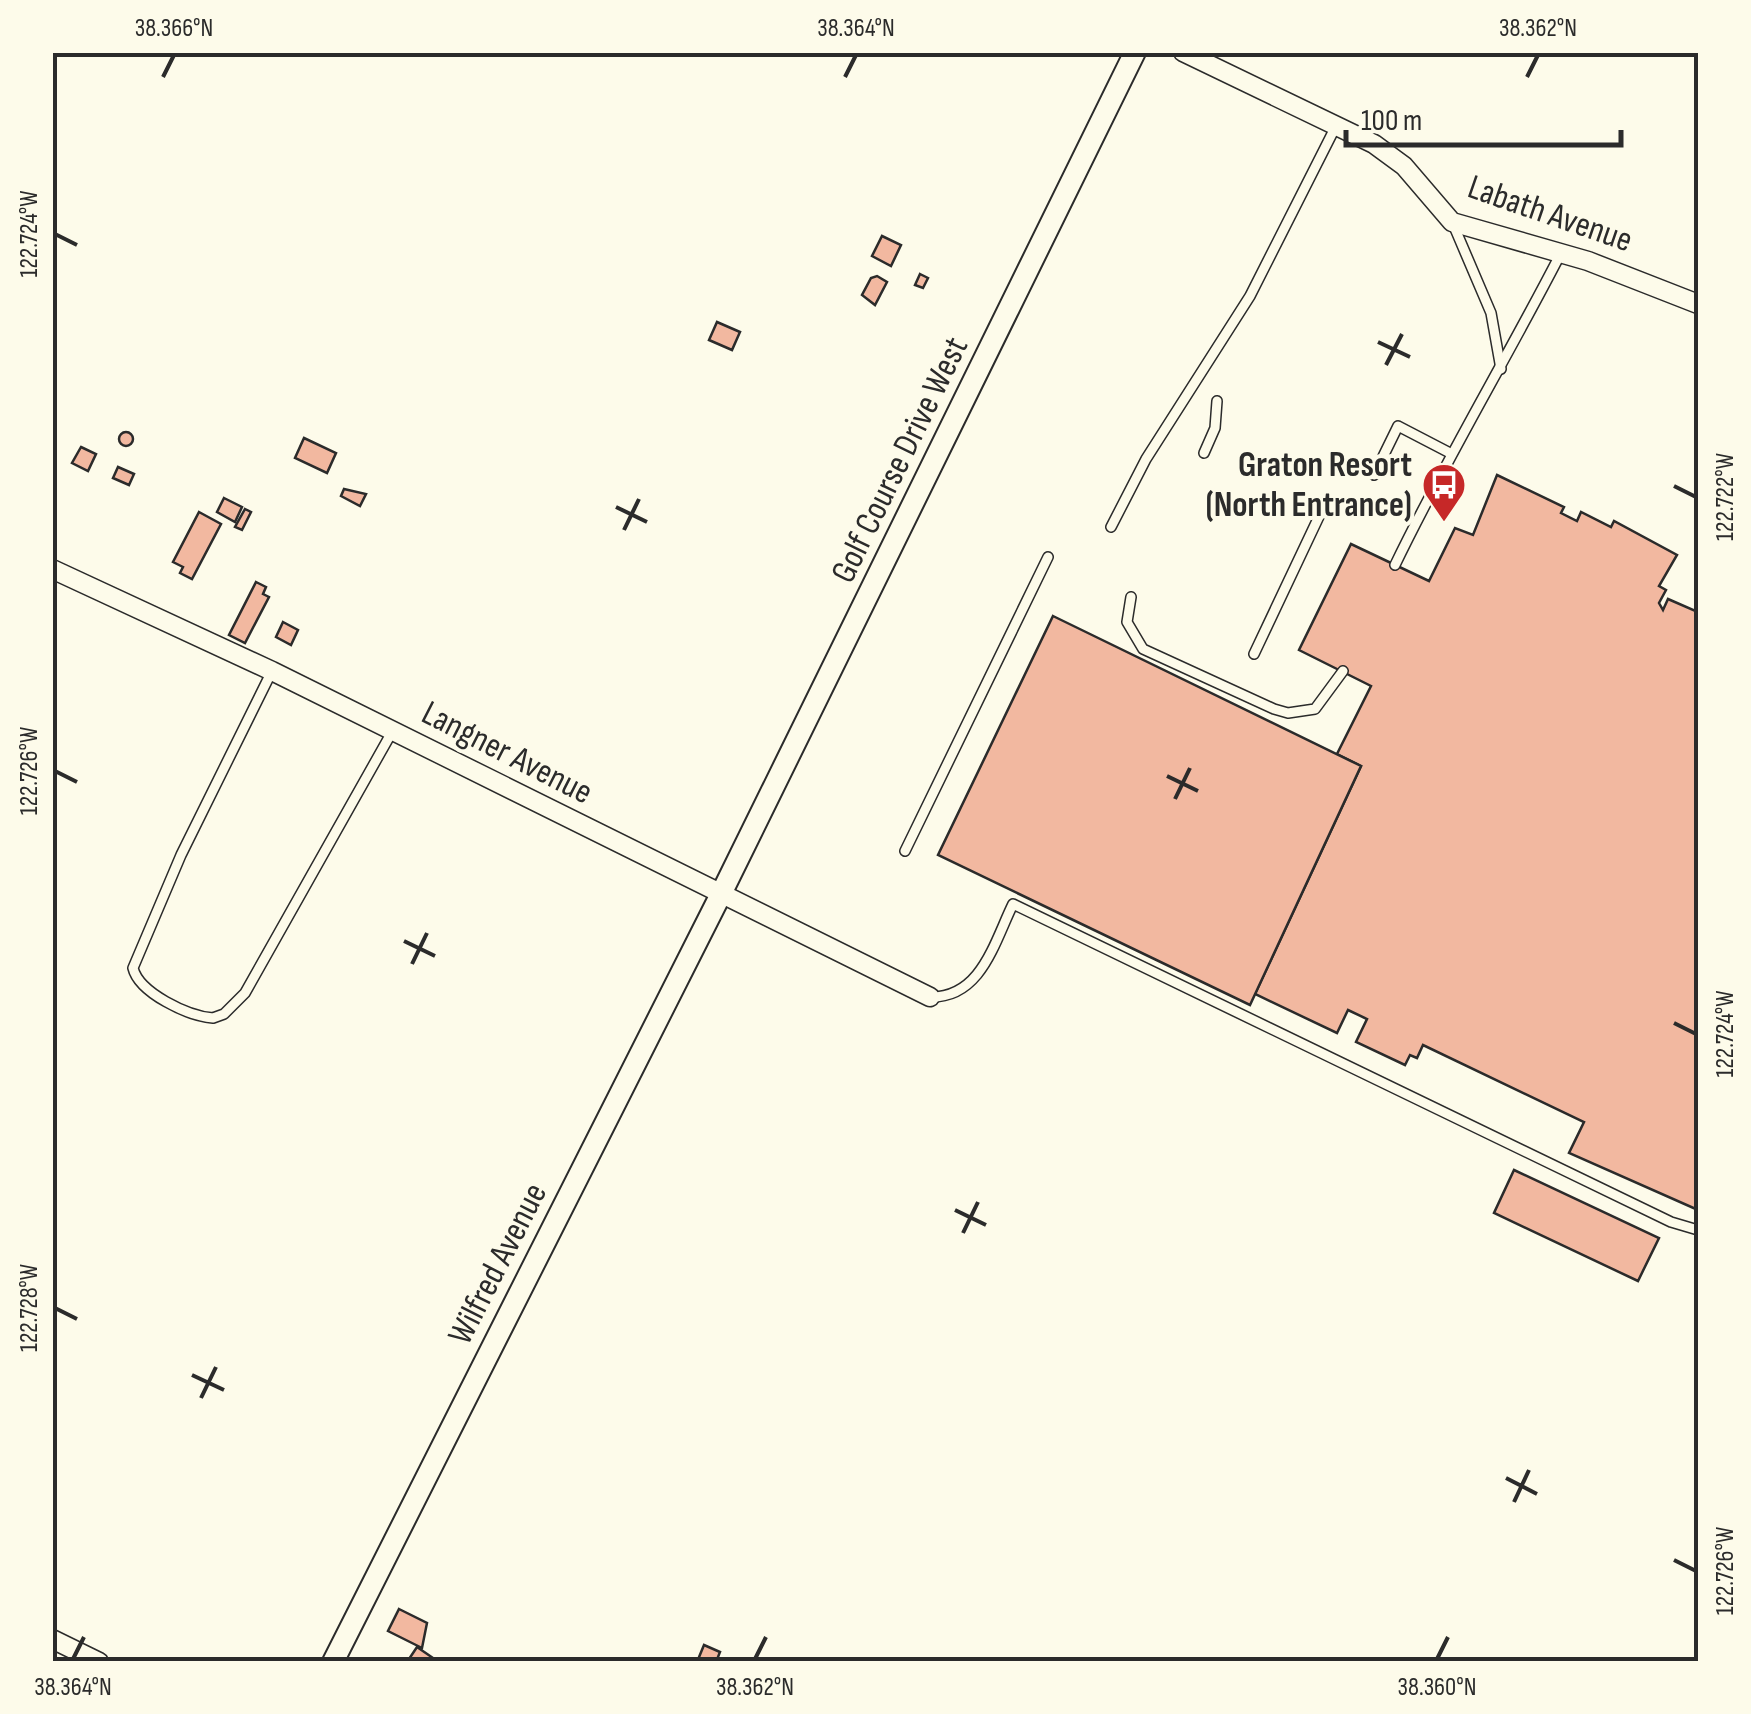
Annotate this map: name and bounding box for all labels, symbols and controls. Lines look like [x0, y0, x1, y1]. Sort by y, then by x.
text: 38.366°N [135, 13, 213, 44]
text: 38.364°N [817, 13, 895, 44]
text: 38.362°N [1499, 13, 1577, 44]
scale bar [1346, 85, 1621, 147]
text: 100 m [1361, 103, 1422, 139]
street label: Labath Avenue [1462, 166, 1638, 262]
text: 122.724°W [14, 191, 45, 277]
street label: Golf Course Drive West [822, 330, 978, 590]
place label: Graton Resort (North Entrance) [1205, 444, 1412, 527]
text: 122.722°W [1710, 453, 1741, 541]
bus stop icon: Graton Resort (North Entrance) [1421, 462, 1467, 523]
street label: Langner Avenue [415, 692, 599, 814]
text: 122.726°W [14, 727, 45, 815]
text: 122.724°W [1710, 991, 1741, 1077]
street label: Wilfred Avenue [439, 1176, 557, 1352]
text: 122.728°W [14, 1264, 45, 1352]
text: 122.726°W [1710, 1527, 1741, 1615]
text: 38.364°N [34, 1672, 112, 1703]
text: 38.362°N [716, 1672, 794, 1703]
text: 38.360°N [1398, 1672, 1476, 1703]

